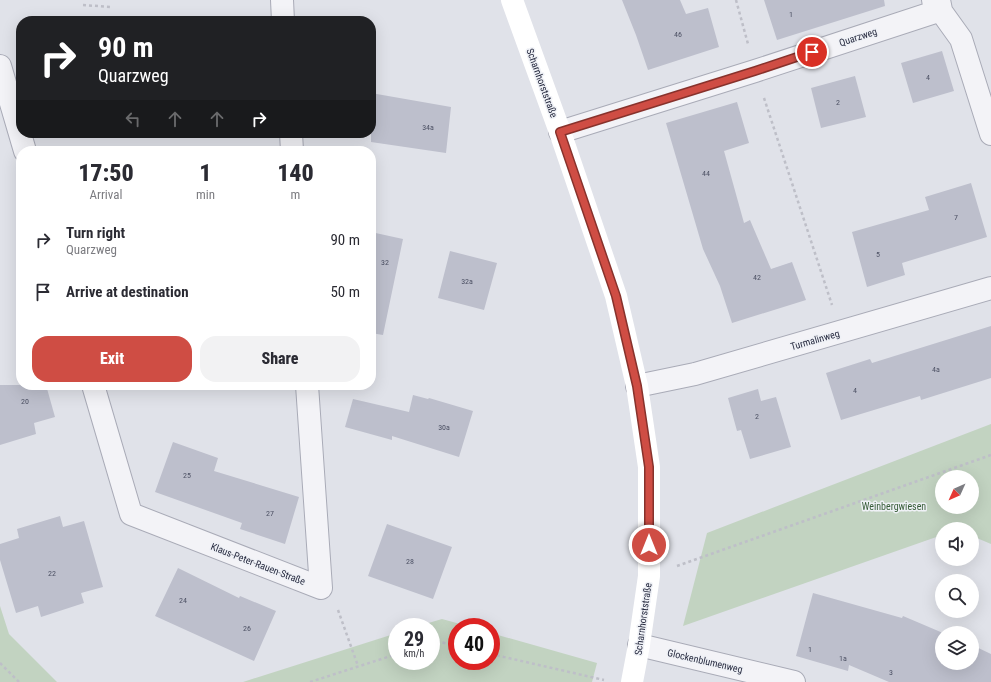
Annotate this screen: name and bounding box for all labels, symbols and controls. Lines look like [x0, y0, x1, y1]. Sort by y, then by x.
house number: 1 [789, 10, 793, 19]
street label: Quarzweg [838, 26, 878, 48]
house number: 46 [674, 30, 682, 39]
text: 90 m [98, 31, 154, 64]
icon: right [32, 32, 84, 84]
pin [795, 35, 829, 69]
icon: arrive [801, 41, 823, 63]
street label: Scharnhorststraße [524, 47, 560, 119]
text: Quarzweg [98, 65, 169, 86]
house number: 4 [926, 73, 930, 82]
house number: 2 [836, 98, 840, 107]
icon: left [122, 108, 144, 130]
icon: ahead [164, 108, 186, 130]
icon: ahead [206, 108, 228, 130]
icon: right [248, 108, 270, 130]
house number: 34a [422, 123, 434, 132]
text: 17:50 [78, 159, 134, 187]
text: 1 [199, 159, 212, 187]
text: 140 [277, 159, 314, 187]
house number: 44 [702, 169, 710, 178]
text: Arrival [89, 187, 123, 202]
text: min [196, 187, 215, 202]
text: m [291, 187, 300, 202]
house number: 7 [954, 213, 958, 222]
text: Turn right [66, 224, 125, 242]
icon: right [32, 229, 54, 251]
text: 90 m [330, 231, 360, 249]
text: Quarzweg [66, 242, 117, 257]
house number: 5 [876, 250, 880, 259]
house number: 32 [381, 258, 389, 267]
house number: 42 [753, 273, 761, 282]
house number: 32a [461, 277, 473, 286]
icon: arrive [32, 281, 54, 303]
text: Arrive at destination [66, 283, 189, 301]
text: 50 m [330, 283, 360, 301]
street label: Turmalinweg [789, 328, 841, 352]
button: Exit [32, 336, 192, 382]
button: Share [200, 336, 360, 382]
house number: 4a [932, 365, 940, 374]
house number: 4 [853, 386, 857, 395]
house number: 20 [21, 397, 29, 406]
house number: 2 [755, 412, 759, 421]
house number: 30a [438, 423, 450, 432]
north arrow [935, 470, 979, 514]
map controls [935, 470, 979, 670]
house number: 25 [183, 471, 191, 480]
park label: Weinbergwiesen [862, 501, 926, 512]
house number: 27 [266, 509, 274, 518]
button: sound [935, 522, 979, 566]
position arrow [628, 524, 670, 566]
street label: Klaus-Peter-Rauen-Straße [209, 541, 307, 587]
house number: 28 [406, 557, 414, 566]
house number: 22 [48, 569, 56, 578]
button: search [935, 574, 979, 618]
street label: Scharnhorststraße [632, 582, 654, 656]
house number: 24 [179, 596, 187, 605]
speed limit sign: 40 [448, 618, 500, 670]
house number: 26 [243, 624, 251, 633]
button: layers [935, 626, 979, 670]
text: 29 [404, 627, 424, 651]
house number: 1 [808, 645, 812, 654]
street label: Glockenblumenweg [666, 647, 744, 675]
text: km/h [404, 648, 424, 659]
house number: 1a [839, 654, 847, 663]
house number: 3 [889, 668, 893, 677]

